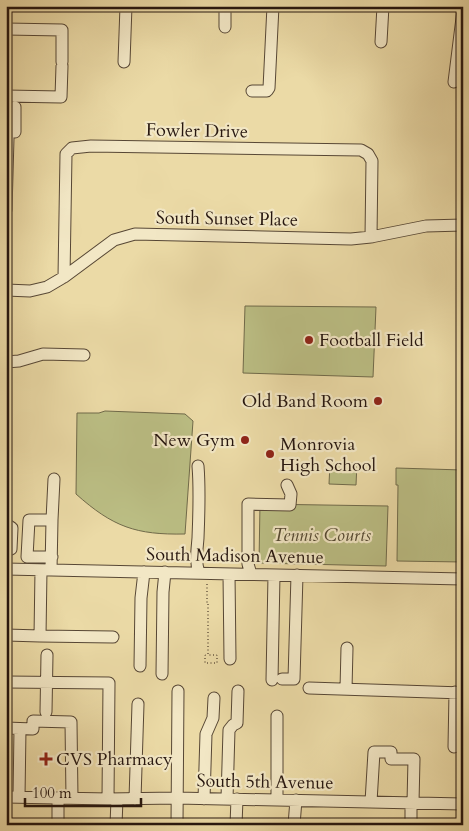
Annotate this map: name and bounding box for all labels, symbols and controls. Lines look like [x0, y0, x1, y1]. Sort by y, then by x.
street label: Fowler Drive [146, 118, 248, 144]
street label: South Sunset Place [156, 205, 298, 233]
place label: Football Field [319, 328, 424, 353]
marker: Football Field [303, 334, 315, 346]
place label: Old Band Room [242, 389, 369, 414]
marker: Old Band Room [372, 395, 384, 407]
place label: New Gym [153, 428, 236, 453]
place label: Monrovia High School [280, 432, 376, 478]
marker: New Gym [239, 434, 251, 446]
marker: Monrovia High School [264, 448, 276, 460]
park label: Tennis Courts [273, 523, 371, 548]
street label: South Madison Avenue [146, 542, 324, 570]
place label: CVS Pharmacy [56, 747, 173, 772]
marker: CVS Pharmacy [40, 753, 52, 765]
street label: South 5th Avenue [196, 768, 334, 796]
scale bar [25, 776, 141, 808]
text: 100 m [32, 783, 72, 803]

